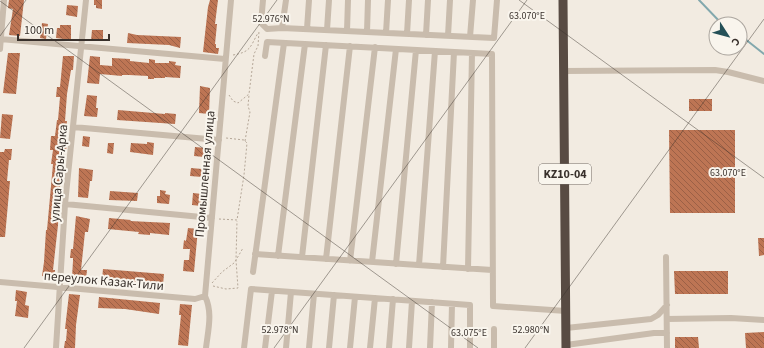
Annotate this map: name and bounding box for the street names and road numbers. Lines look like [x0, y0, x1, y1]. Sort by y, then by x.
street label: Промышленная улица [190, 110, 220, 238]
street label: улица Сары-Арка [46, 124, 72, 223]
road number: KZ10-04 [539, 164, 591, 184]
street label: переулок Казак-Тили [43, 267, 165, 295]

